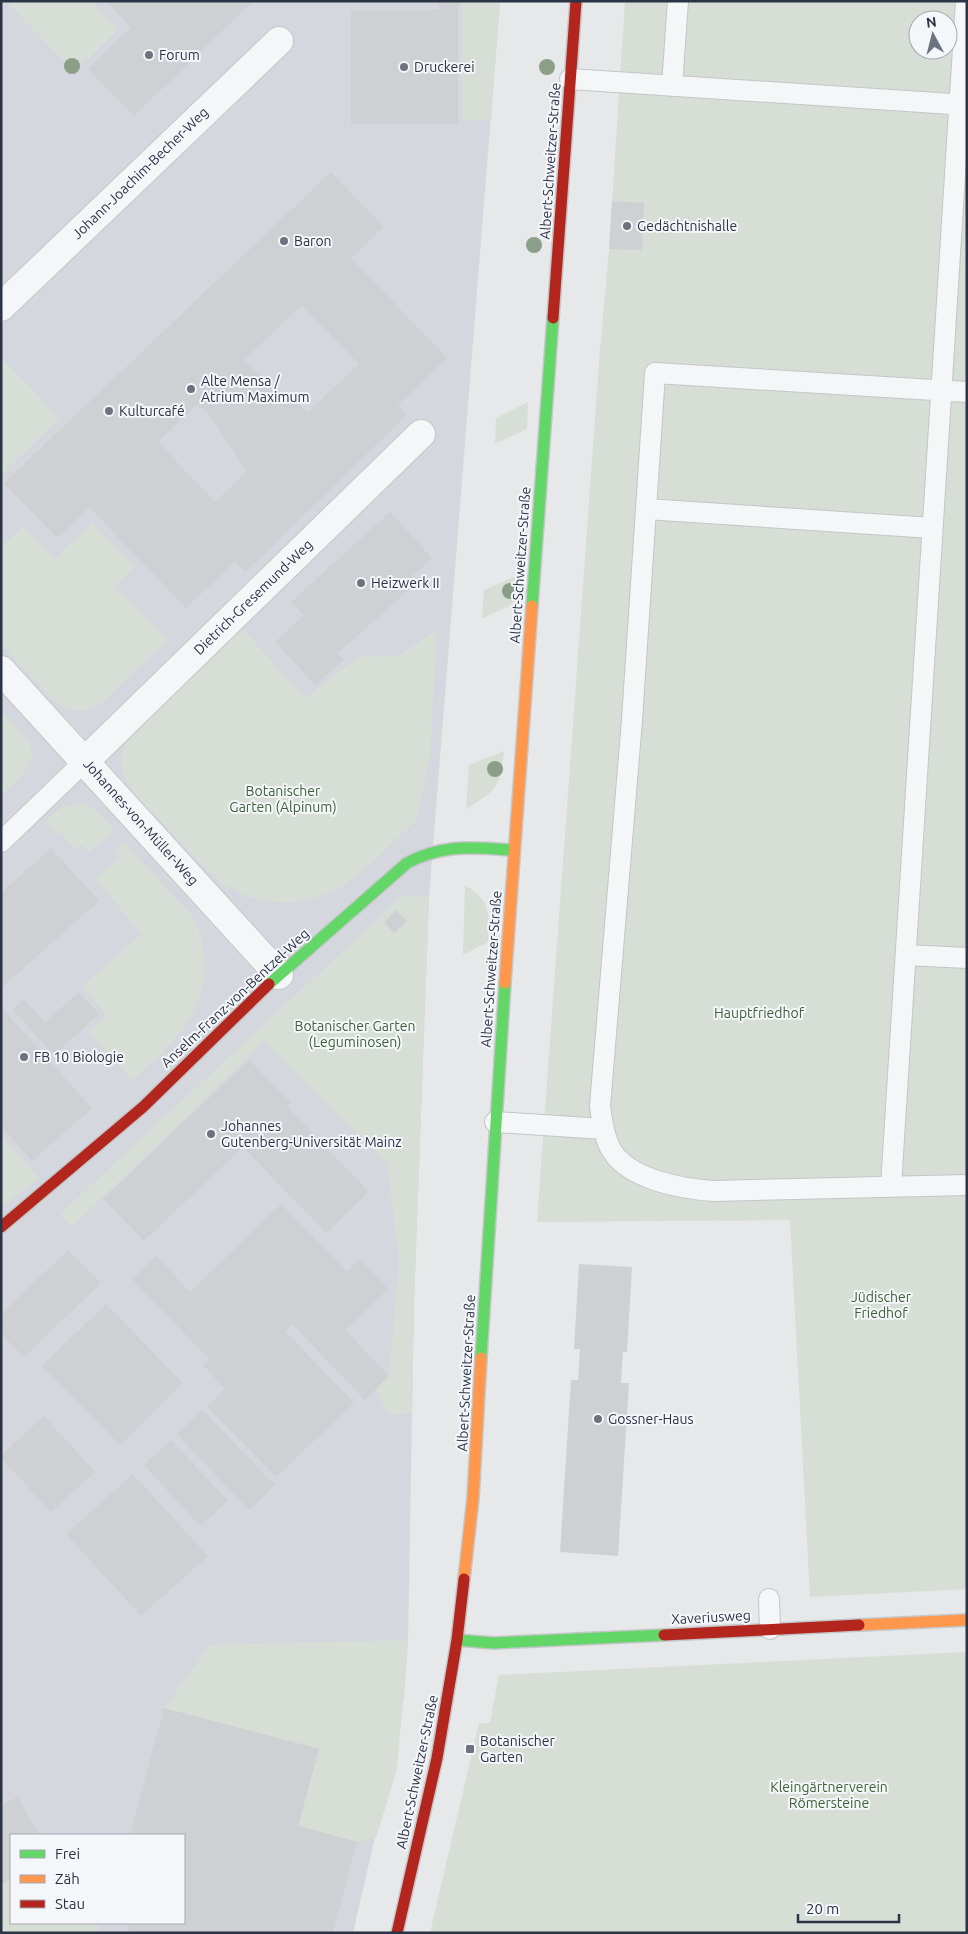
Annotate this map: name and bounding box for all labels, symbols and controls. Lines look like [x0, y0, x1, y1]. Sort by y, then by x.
north arrow [908, 10, 958, 60]
text: N [925, 14, 938, 31]
place label: Forum [159, 47, 200, 63]
marker: Forum [143, 49, 155, 61]
place label: Druckerei [414, 59, 475, 75]
marker: Druckerei [398, 61, 410, 73]
street label: Albert-Schweitzer-Straße [537, 82, 563, 240]
street label: Johann-Joachim-Becher-Weg [69, 104, 211, 242]
place label: Gedächtnishalle [637, 218, 737, 234]
marker: Gedächtnishalle [621, 220, 633, 232]
place label: Baron [294, 233, 332, 249]
marker: Baron [278, 235, 290, 247]
place label: Alte Mensa / Atrium Maximum [201, 373, 310, 405]
marker: Alte Mensa / Atrium Maximum [185, 383, 197, 395]
place label: Kulturcafé [119, 403, 185, 419]
marker: Kulturcafé [103, 405, 115, 417]
street label: Albert-Schweitzer-Straße [507, 486, 533, 644]
street label: Dietrich-Gresemund-Weg [190, 536, 316, 658]
place label: Heizwerk II [371, 575, 440, 591]
marker: Heizwerk II [355, 577, 367, 589]
street label: Johannes-von-Müller-Weg [80, 756, 202, 888]
park label: Botanischer Garten (Alpinum) [229, 783, 337, 815]
street label: Albert-Schweitzer-Straße [478, 890, 504, 1048]
street label: Anselm-Franz-von-Bentzel-Weg [158, 925, 312, 1071]
park label: Hauptfriedhof [714, 1005, 805, 1021]
park label: Botanischer Garten (Leguminosen) [295, 1018, 415, 1050]
place label: FB 10 Biologie [34, 1049, 124, 1065]
marker: FB 10 Biologie [18, 1051, 30, 1063]
place label: Johannes Gutenberg-Universität Mainz [221, 1118, 402, 1150]
marker: Johannes Gutenberg-Universität Mainz [205, 1128, 217, 1140]
park label: Jüdischer Friedhof [851, 1289, 912, 1321]
street label: Albert-Schweitzer-Straße [454, 1294, 478, 1452]
place label: Gossner-Haus [608, 1411, 693, 1427]
marker: Gossner-Haus [592, 1413, 604, 1425]
street label: Xaveriusweg [671, 1607, 751, 1627]
street label: Albert-Schweitzer-Straße [393, 1693, 441, 1851]
place label: Botanischer Garten [480, 1733, 555, 1765]
marker: Botanischer Garten [464, 1743, 476, 1755]
park label: Kleingärtnerverein Römersteine [770, 1779, 888, 1811]
legend [10, 1834, 185, 1924]
text: Frei [55, 1845, 80, 1862]
text: Zäh [55, 1870, 80, 1887]
scale bar [798, 1892, 899, 1924]
text: Stau [55, 1895, 85, 1912]
text: 20 m [806, 1900, 839, 1917]

